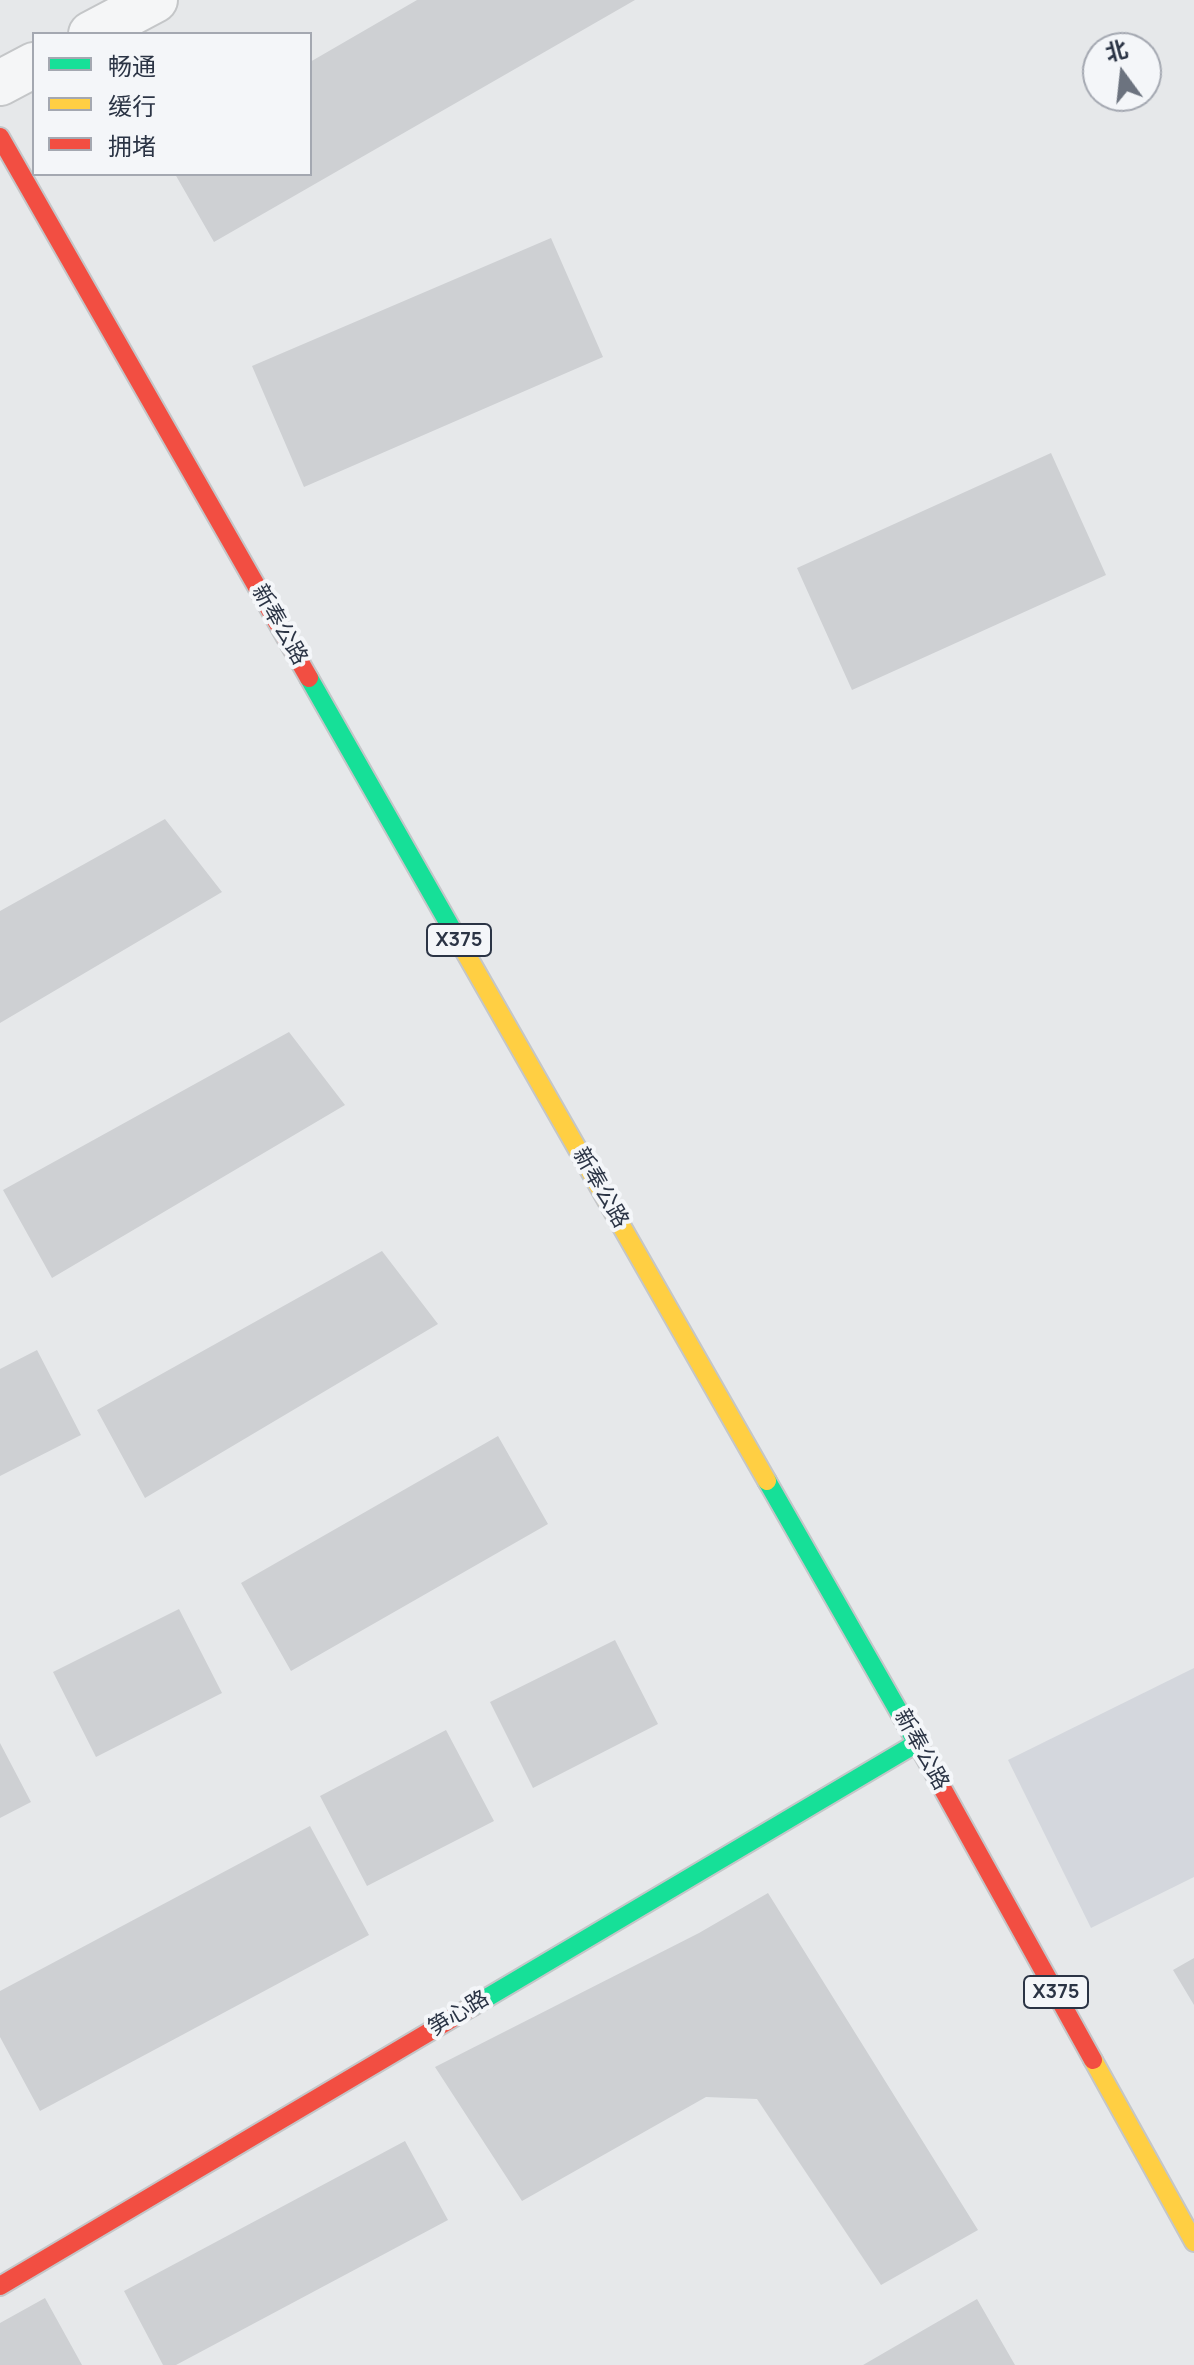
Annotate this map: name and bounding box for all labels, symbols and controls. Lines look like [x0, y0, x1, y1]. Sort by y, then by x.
legend [32, 32, 312, 176]
north arrow [1082, 32, 1162, 112]
text: 北 [1102, 33, 1131, 68]
text: 畅通 [108, 49, 156, 82]
text: 缓行 [108, 89, 156, 122]
text: 拥堵 [108, 129, 156, 162]
street label: 新奉公路 [246, 580, 312, 670]
road number: X375 [427, 924, 491, 956]
street label: 新奉公路 [567, 1143, 633, 1233]
street label: 新奉公路 [888, 1705, 954, 1795]
road number: X375 [1024, 1976, 1088, 2008]
street label: 笋心路 [424, 1986, 494, 2042]

